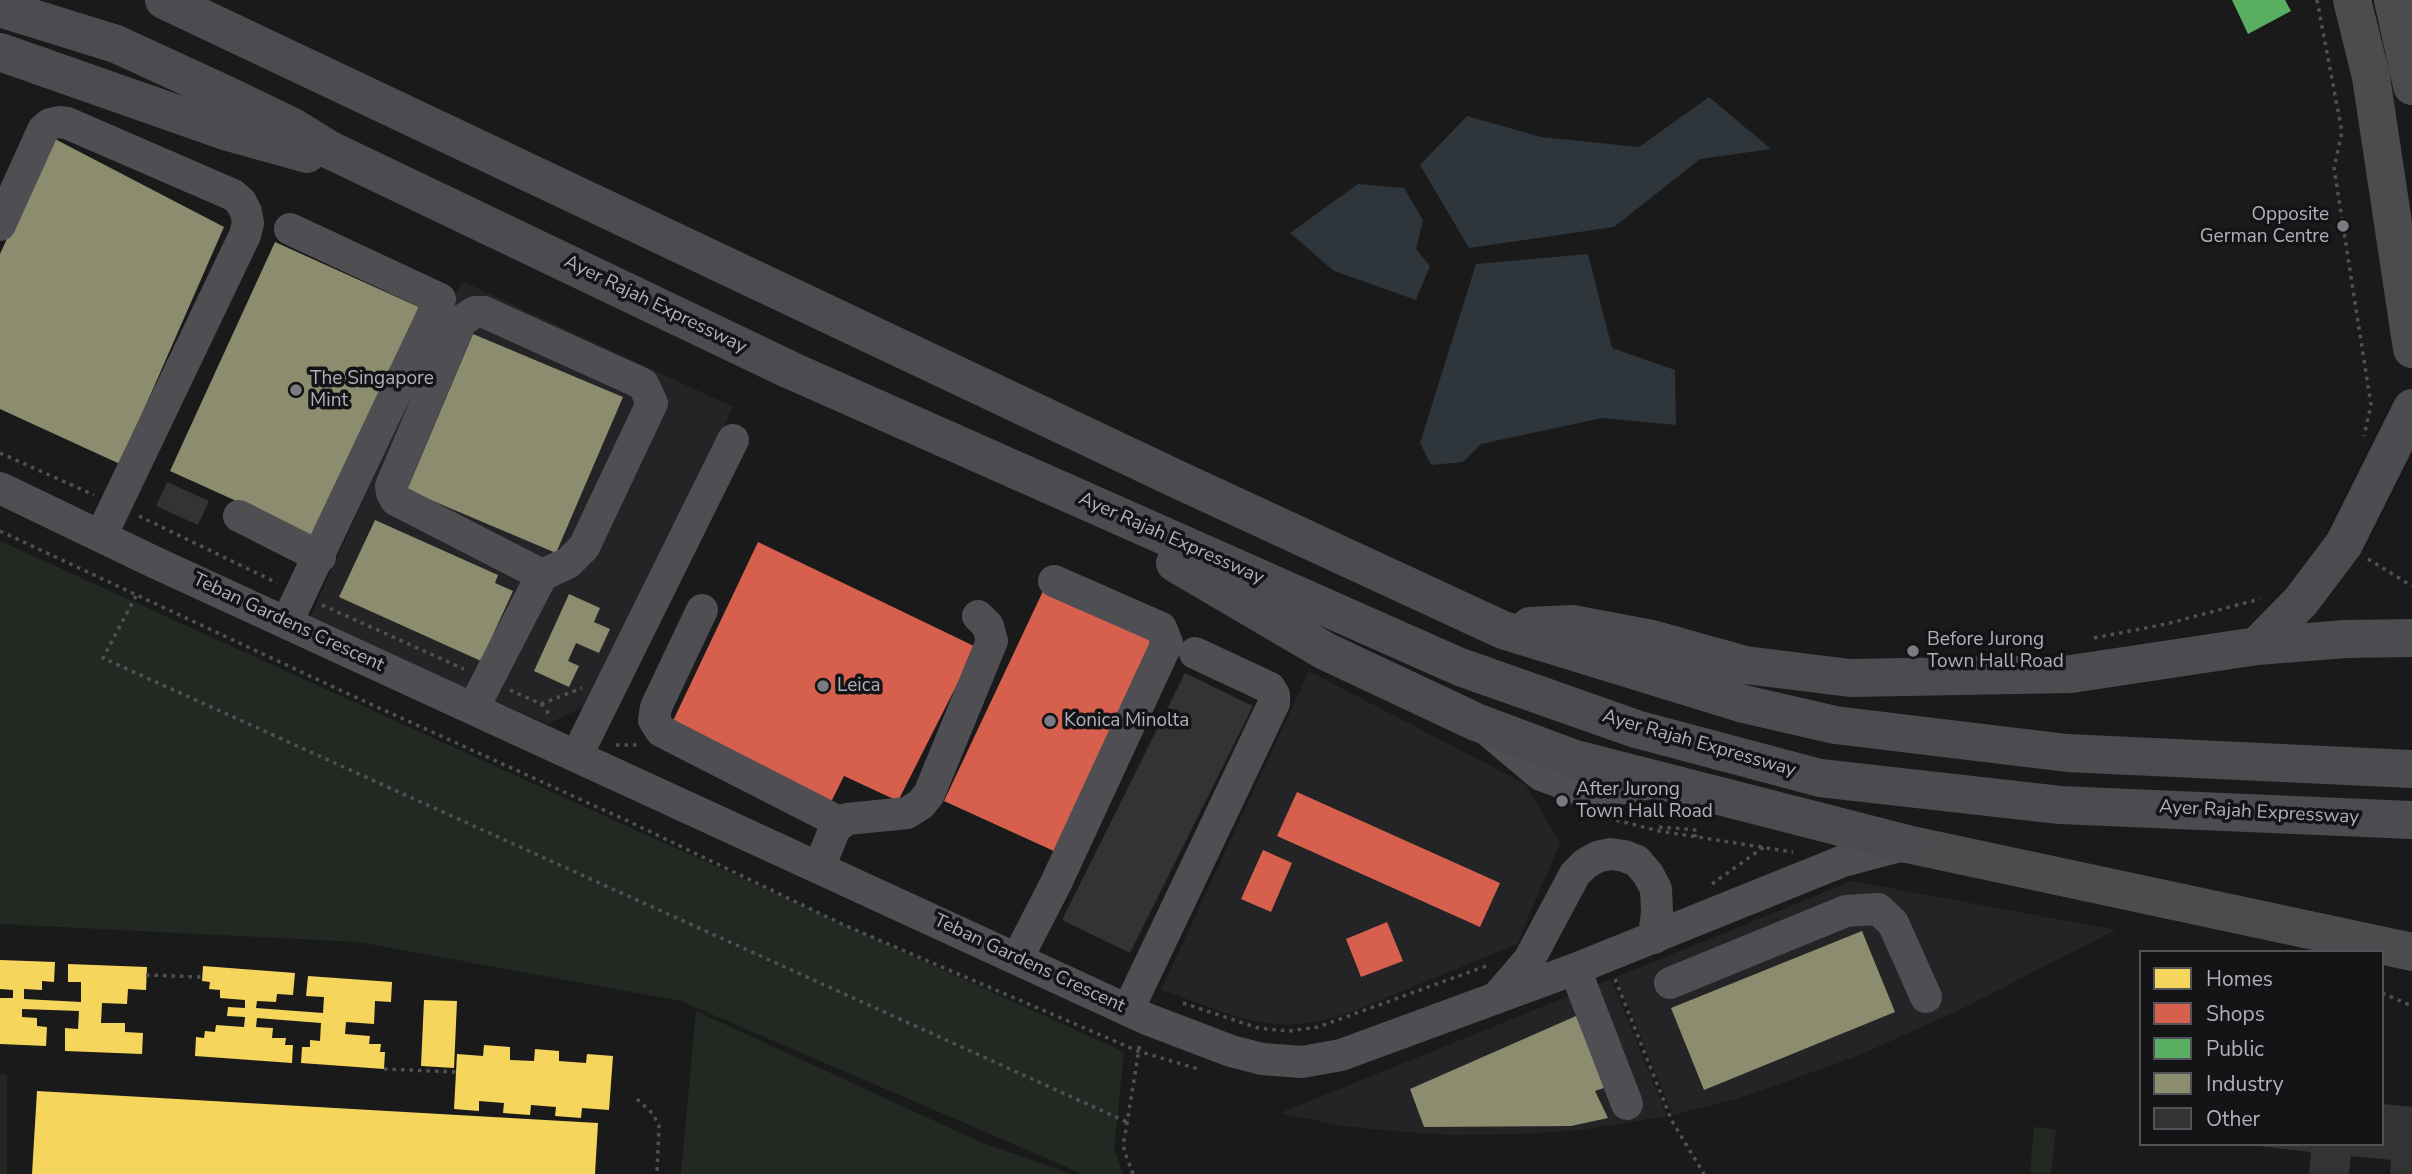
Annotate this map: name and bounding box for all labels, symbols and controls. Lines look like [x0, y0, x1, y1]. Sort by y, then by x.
place label: Opposite German Centre [2200, 204, 2329, 248]
marker: Opposite German Centre [2335, 218, 2351, 234]
street label: Ayer Rajah Expressway [560, 251, 750, 359]
place label: The Singapore Mint [310, 368, 434, 412]
marker: The Singapore Mint [288, 382, 304, 398]
street label: Ayer Rajah Expressway [1075, 488, 1267, 590]
street label: Teban Gardens Crescent [189, 569, 387, 677]
place label: Before Jurong Town Hall Road [1927, 629, 2064, 673]
marker: Before Jurong Town Hall Road [1905, 643, 1921, 659]
place label: Leica [837, 675, 881, 697]
marker: Leica [815, 678, 831, 694]
street label: Ayer Rajah Expressway [1600, 705, 1798, 783]
place label: Konica Minolta [1064, 710, 1189, 732]
marker: Konica Minolta [1042, 713, 1058, 729]
place label: After Jurong Town Hall Road [1576, 779, 1713, 823]
marker: After Jurong Town Hall Road [1554, 793, 1570, 809]
street label: Ayer Rajah Expressway [2158, 796, 2360, 830]
street label: Teban Gardens Crescent [930, 910, 1128, 1018]
legend [2139, 950, 2384, 1146]
text: Homes [2206, 965, 2273, 993]
text: Shops [2206, 1000, 2265, 1028]
text: Public [2206, 1035, 2264, 1063]
text: Industry [2206, 1070, 2284, 1098]
text: Other [2206, 1105, 2260, 1133]

